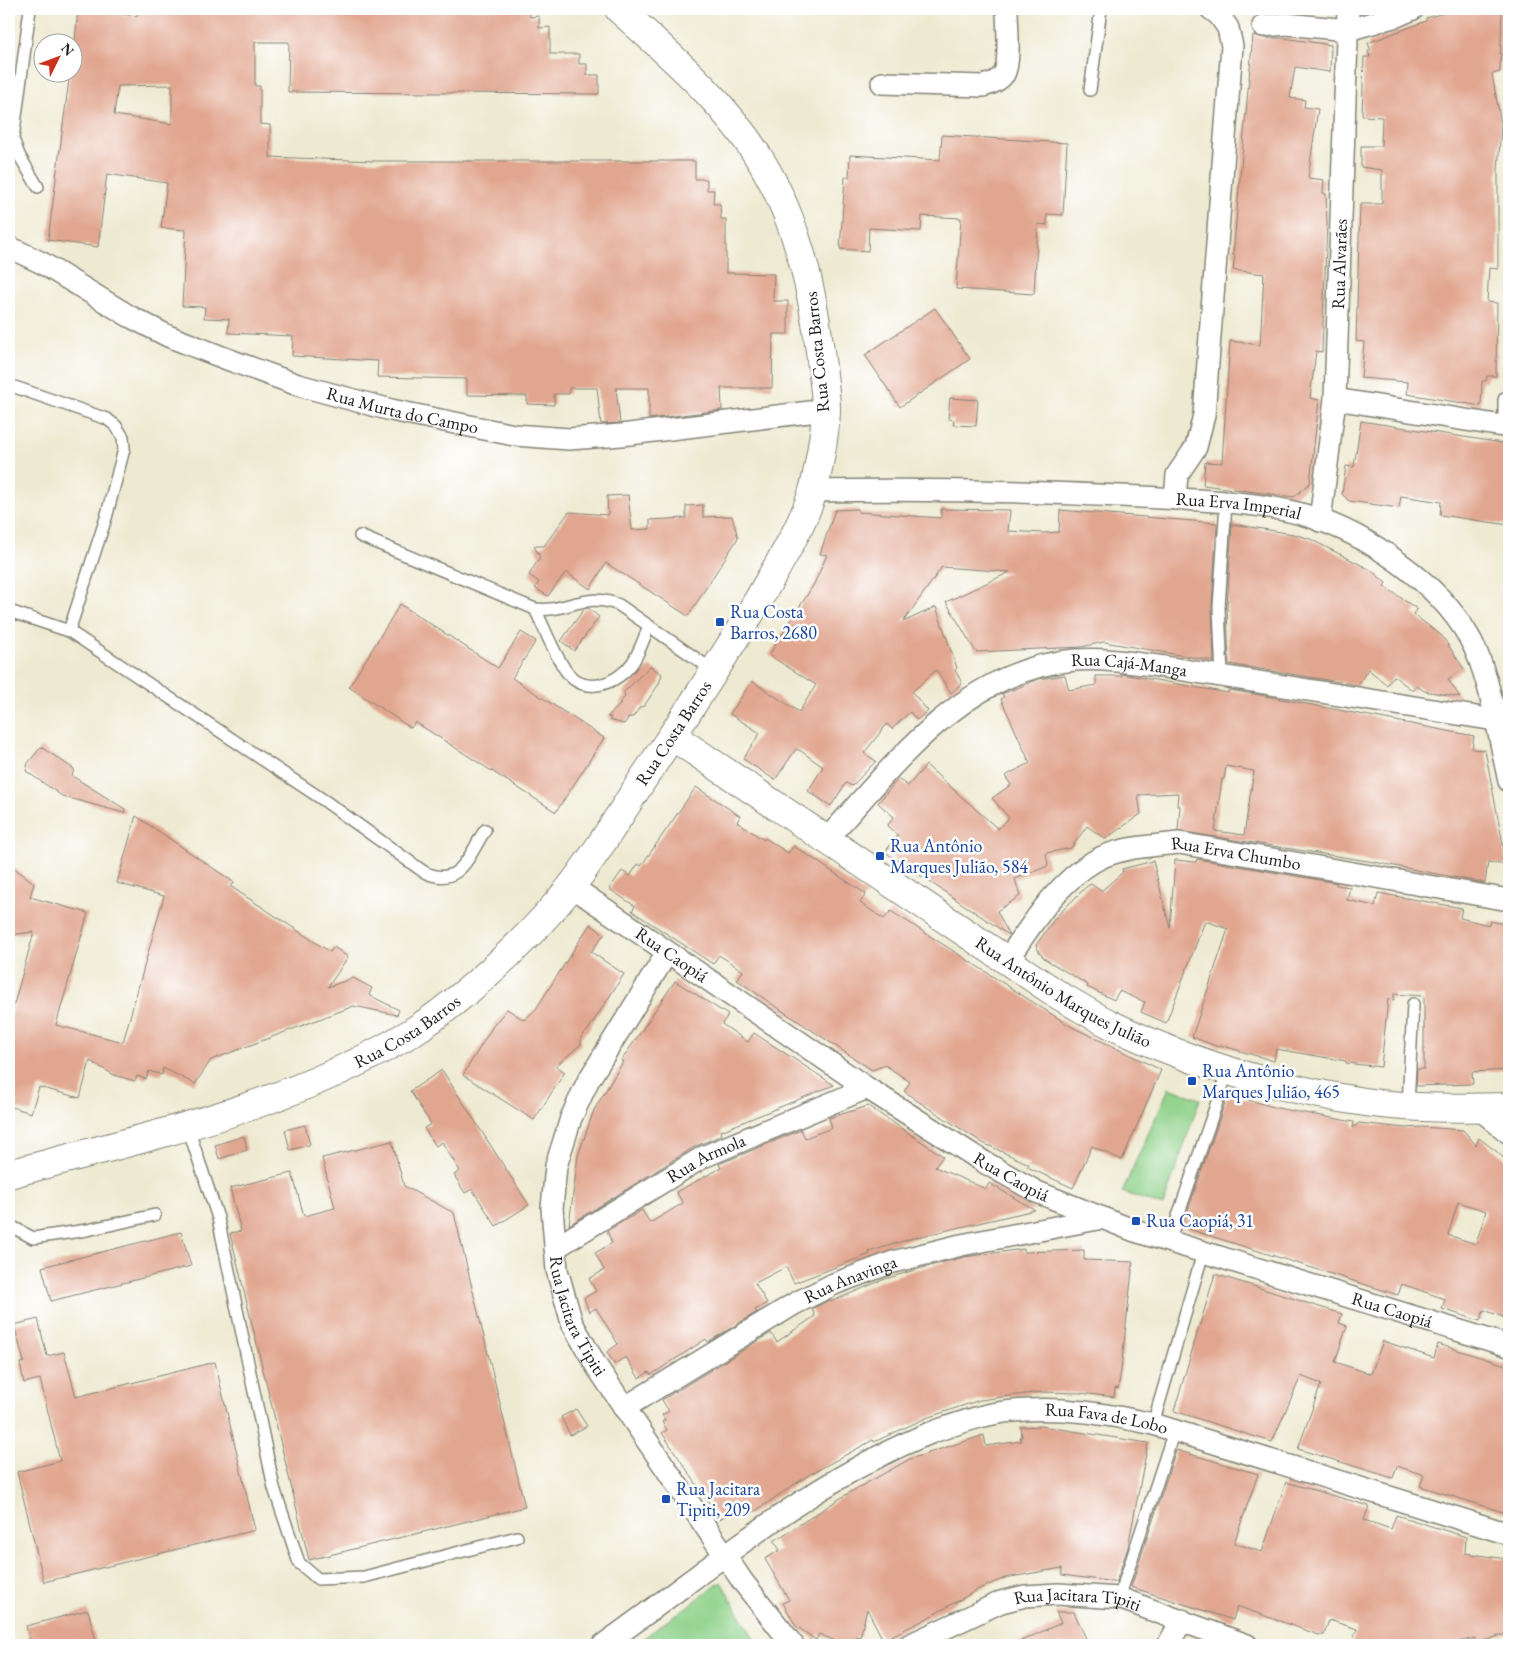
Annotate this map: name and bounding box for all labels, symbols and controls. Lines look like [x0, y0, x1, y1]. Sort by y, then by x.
north arrow [32, 32, 82, 82]
text: N [57, 39, 79, 60]
street label: Rua Alvarães [1326, 218, 1352, 310]
street label: Rua Costa Barros [799, 290, 834, 414]
street label: Rua Murta do Campo [324, 381, 481, 439]
street label: Rua Erva Imperial [1175, 487, 1304, 525]
place label: Rua Costa Barros, 2680 [730, 600, 817, 644]
marker: Rua Costa Barros, 2680 [714, 616, 726, 628]
street label: Rua Cajá-Manga [1070, 648, 1190, 682]
street label: Rua Costa Barros [630, 676, 716, 790]
street label: Rua Erva Chumbo [1170, 831, 1303, 875]
place label: Rua Antônio Marques Julião, 584 [890, 834, 1028, 878]
marker: Rua Antônio Marques Julião, 584 [874, 850, 886, 862]
street label: Rua Caopiá [631, 921, 713, 988]
street label: Rua Antônio Marques Julião [971, 931, 1155, 1052]
street label: Rua Costa Barros [350, 989, 465, 1073]
place label: Rua Antônio Marques Julião, 465 [1202, 1059, 1340, 1103]
marker: Rua Antônio Marques Julião, 465 [1186, 1075, 1198, 1087]
street label: Rua Armola [662, 1128, 750, 1188]
street label: Rua Caopiá [969, 1146, 1053, 1207]
place label: Rua Caopiá, 31 [1146, 1209, 1254, 1232]
marker: Rua Caopiá, 31 [1130, 1215, 1142, 1227]
street label: Rua Anavinga [800, 1249, 901, 1308]
street label: Rua Jacitara Tipiti [545, 1255, 612, 1381]
street label: Rua Caopiá [1349, 1286, 1436, 1333]
street label: Rua Fava de Lobo [1045, 1397, 1171, 1439]
place label: Rua Jacitara Tipiti, 209 [676, 1477, 761, 1521]
marker: Rua Jacitara Tipiti, 209 [660, 1493, 672, 1505]
street label: Rua Jacitara Tipiti [1011, 1582, 1145, 1616]

